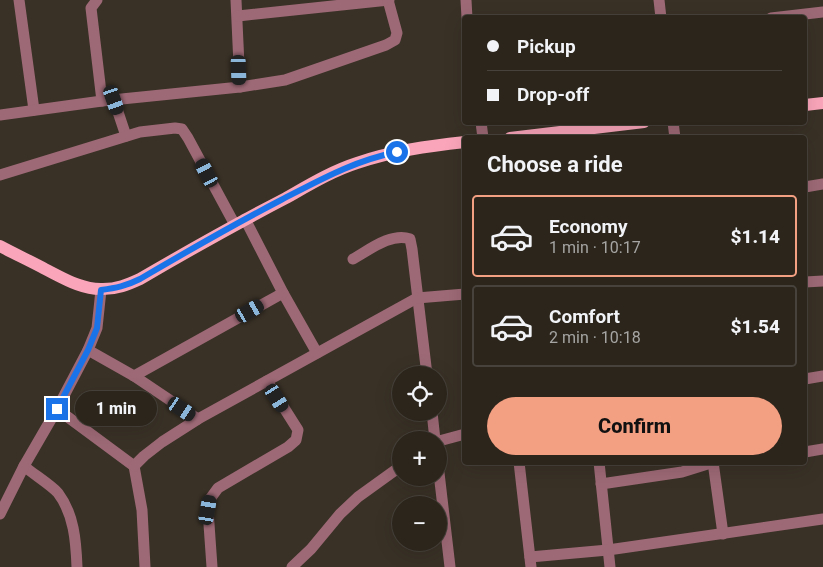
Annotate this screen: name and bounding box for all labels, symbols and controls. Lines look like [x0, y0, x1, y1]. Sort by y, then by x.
text: Pickup [517, 35, 576, 58]
car [230, 55, 247, 85]
car [102, 83, 125, 117]
text: Drop-off [517, 83, 589, 106]
route start [386, 141, 408, 163]
text: Choose a ride [487, 152, 623, 177]
car [193, 156, 220, 190]
icon: car [489, 214, 534, 259]
text: Economy [549, 215, 628, 238]
text: $1.14 [731, 225, 780, 248]
text: 1 min · 10:17 [549, 238, 641, 257]
car [233, 297, 266, 325]
icon: car [489, 304, 534, 349]
text: Comfort [549, 305, 620, 328]
text: $1.54 [731, 315, 780, 338]
text: 2 min · 10:18 [549, 328, 641, 347]
map controls [392, 366, 447, 551]
button: locate [392, 366, 447, 421]
car [262, 381, 291, 415]
callout: 1 min [74, 392, 157, 426]
car [165, 394, 198, 424]
button: Confirm [487, 397, 782, 455]
route end [46, 398, 68, 420]
text: 1 min [96, 399, 136, 418]
button: + [392, 431, 447, 486]
car [198, 494, 217, 526]
button: − [392, 496, 447, 551]

